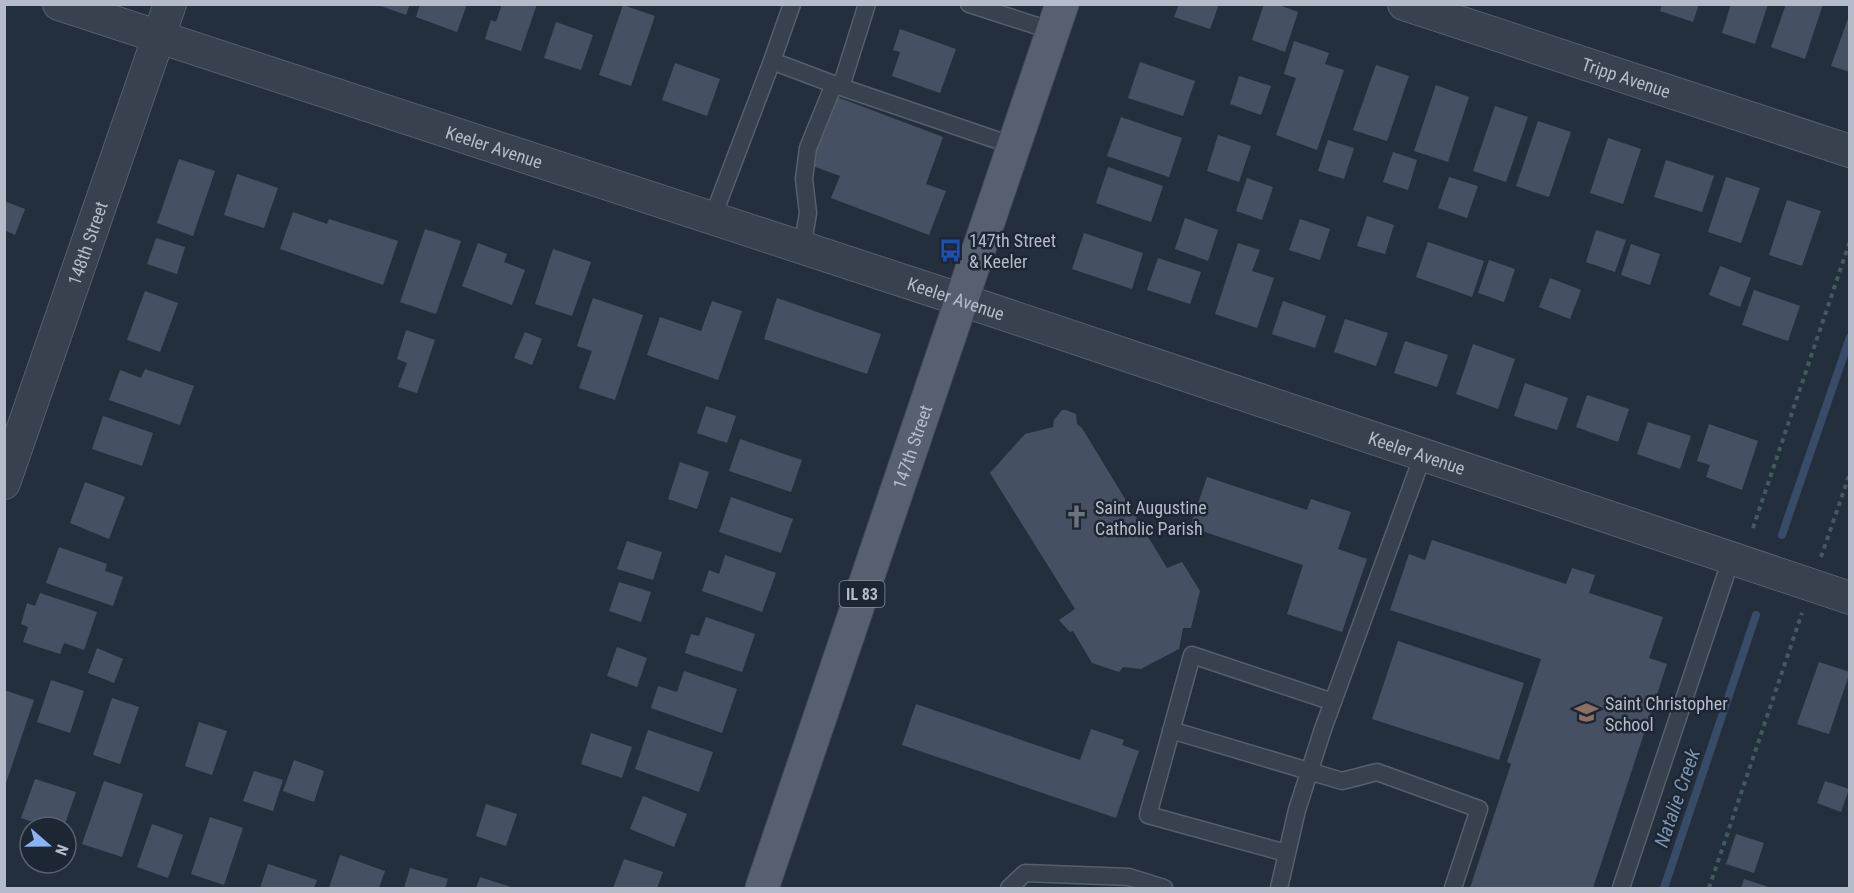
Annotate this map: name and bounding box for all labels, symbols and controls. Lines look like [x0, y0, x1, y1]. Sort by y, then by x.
street label: Tripp Avenue [1579, 53, 1673, 102]
street label: Keeler Avenue [443, 121, 545, 172]
street label: 148th Street [63, 198, 111, 288]
place label: 147th Street & Keeler [969, 230, 1056, 272]
bus stop icon: 147th Street & Keeler [938, 237, 964, 263]
street label: Keeler Avenue [905, 272, 1007, 324]
street label: 147th Street [888, 402, 936, 491]
street label: Keeler Avenue [1366, 427, 1468, 479]
place label: Saint Augustine Catholic Parish [1095, 497, 1207, 539]
church icon: Saint Augustine Catholic Parish [1064, 504, 1090, 530]
road number: IL 83 [840, 581, 884, 607]
place label: Saint Christopher School [1605, 693, 1728, 735]
school or university icon: Saint Christopher School [1574, 700, 1600, 726]
water label: Natalie Creek [1649, 744, 1705, 850]
north arrow [18, 815, 78, 875]
text: N [51, 842, 72, 858]

